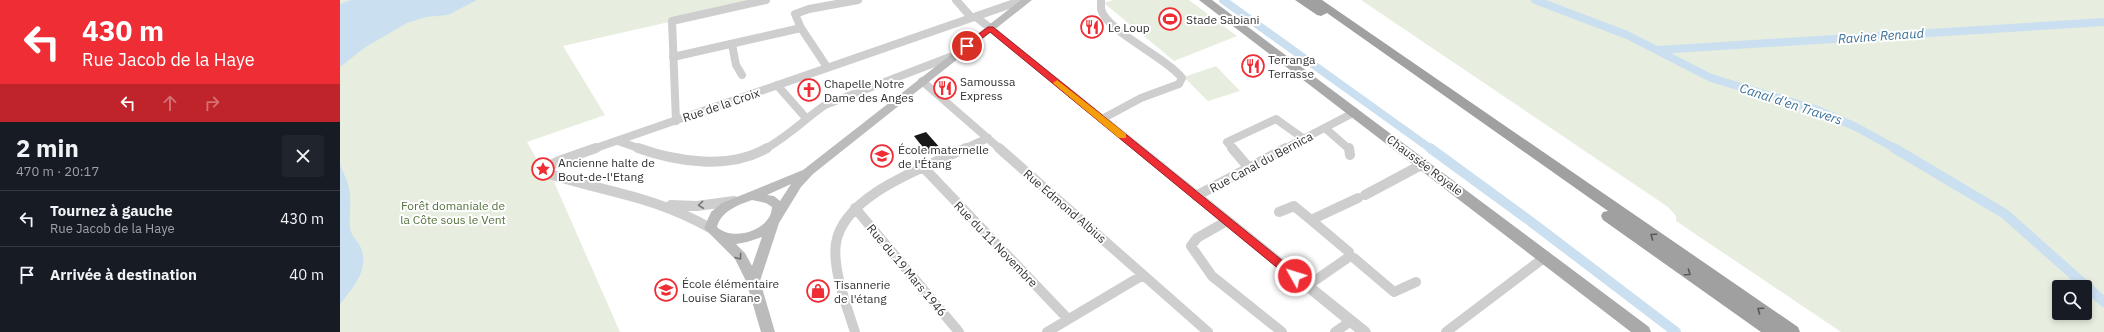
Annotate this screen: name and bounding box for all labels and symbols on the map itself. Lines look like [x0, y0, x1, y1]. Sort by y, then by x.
sports icon: Stade Sabiani [1157, 6, 1183, 32]
place label: Stade Sabiani [1186, 12, 1260, 27]
restaurant icon: Le Loup [1079, 14, 1105, 40]
place label: Le Loup [1108, 20, 1150, 35]
water label: Ravine Renaud [1837, 24, 1925, 47]
pin [950, 29, 984, 63]
place label: Terranga Terrasse [1268, 52, 1316, 81]
restaurant icon: Terranga Terrasse [1240, 53, 1266, 79]
place label: Samoussa Express [960, 74, 1016, 103]
restaurant icon: Samoussa Express [932, 75, 958, 101]
place label: Chapelle Notre Dame des Anges [824, 76, 914, 105]
church icon: Chapelle Notre Dame des Anges [796, 77, 822, 103]
water label: Canal d'en Travers [1738, 79, 1844, 129]
street label: Rue de la Croix [681, 85, 761, 125]
street label: Rue Canal du Bernica [1207, 128, 1316, 196]
street label: Chaussée Royale [1384, 132, 1466, 199]
place label: École maternelle de l'Étang [898, 142, 989, 171]
school or university icon: École maternelle de l'Étang [869, 143, 895, 169]
place label: Ancienne halte de Bout-de-l'Etang [558, 155, 655, 184]
place icon: Ancienne halte de Bout-de-l'Etang [530, 156, 556, 182]
street label: Rue Edmond Albius [1020, 166, 1110, 246]
park label: Forêt domaniale de la Côte sous le Vent [400, 198, 506, 227]
street label: Rue du 11 Novembre [951, 198, 1041, 290]
one-way arrow [698, 201, 704, 210]
street label: Rue du 19 Mars 1946 [864, 221, 950, 319]
one-way arrow [1651, 234, 1658, 241]
one-way arrow [734, 252, 741, 259]
position arrow [1274, 255, 1316, 297]
one-way arrow [1684, 268, 1691, 275]
place label: École élémentaire Louise Siarane [682, 276, 780, 305]
school or university icon: École élémentaire Louise Siarane [653, 277, 679, 303]
place label: Tisannerie de l'étang [834, 277, 891, 306]
shop icon: Tisannerie de l'étang [805, 278, 831, 304]
one-way arrow [1757, 307, 1764, 315]

